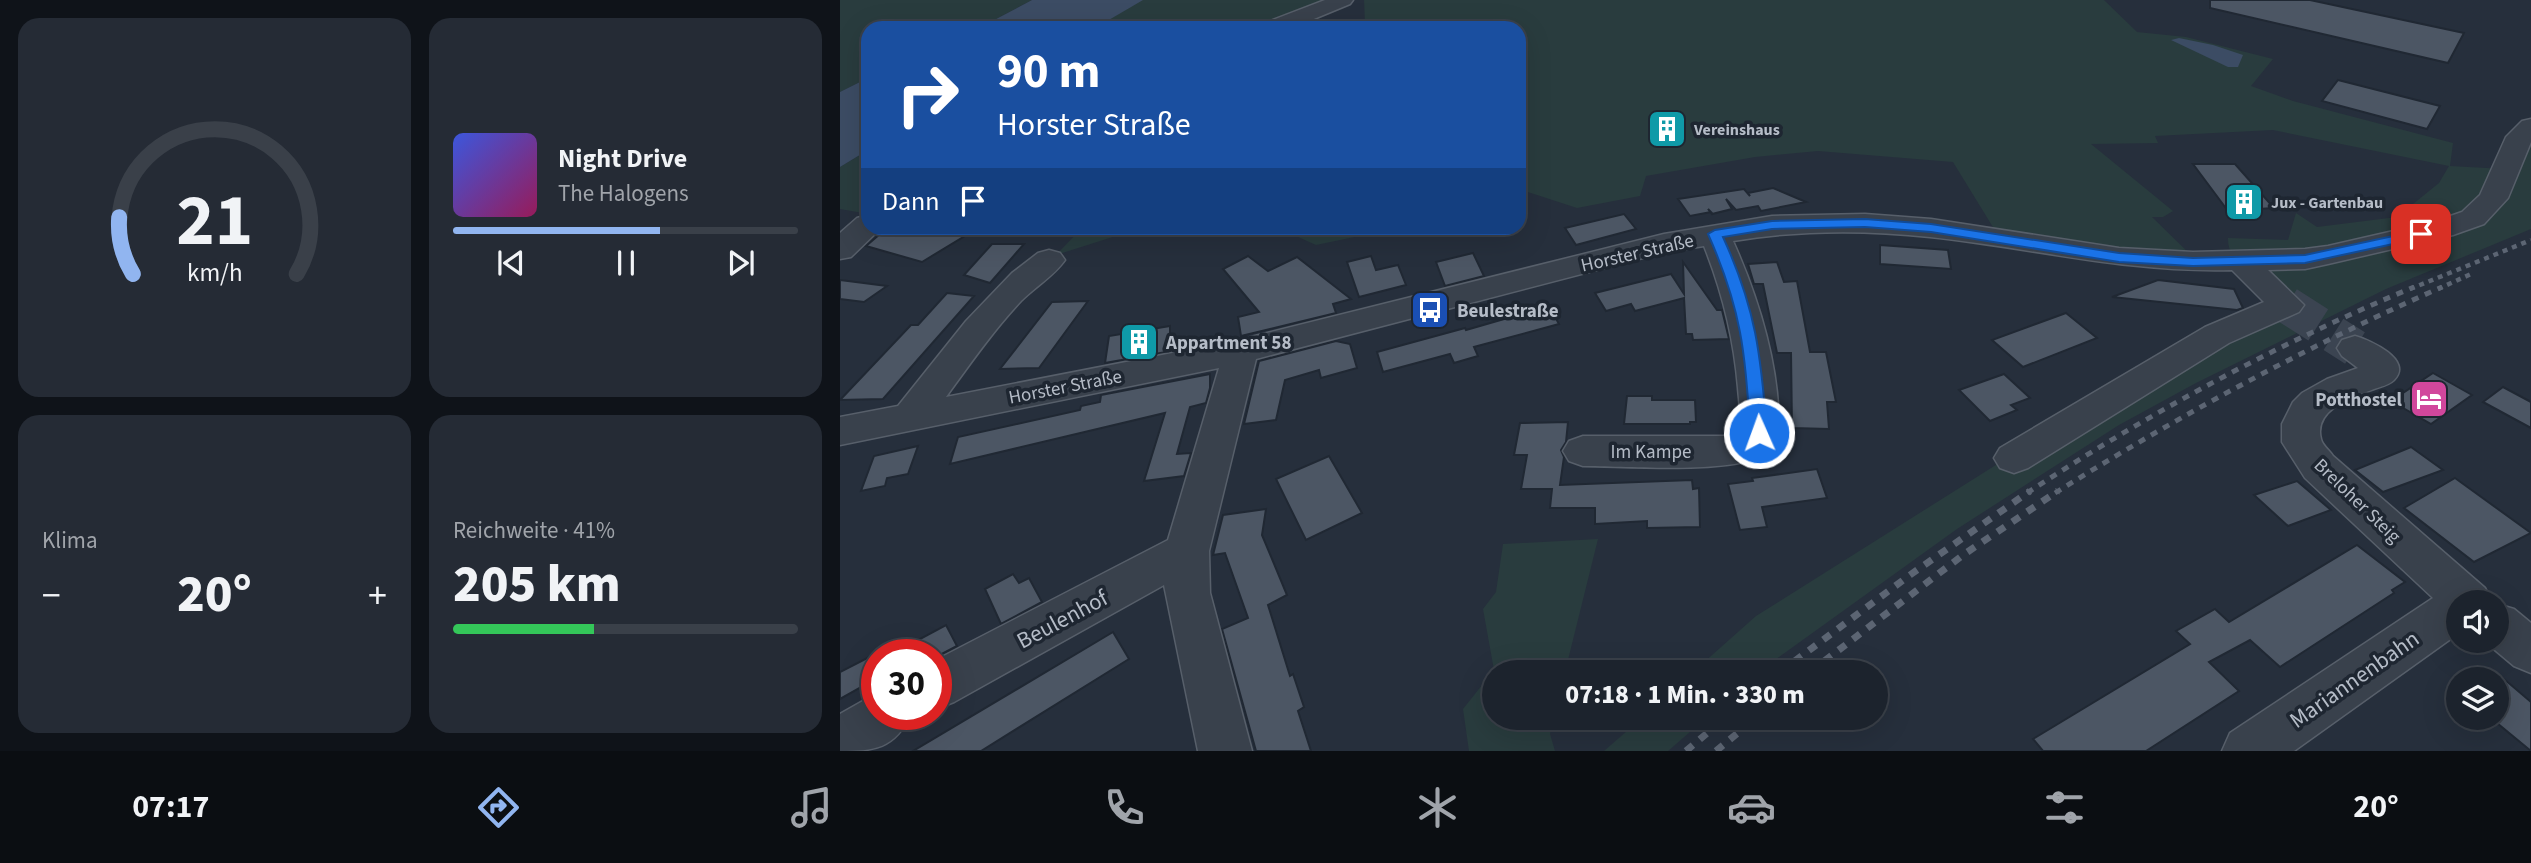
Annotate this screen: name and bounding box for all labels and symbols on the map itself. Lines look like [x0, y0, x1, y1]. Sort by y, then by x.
building icon: Vereinshaus [1646, 108, 1688, 150]
place label: Vereinshaus [1693, 119, 1780, 141]
building icon: Jux - Gartenbau [2223, 181, 2265, 223]
place label: Jux - Gartenbau [2271, 192, 2383, 214]
pin [2391, 204, 2451, 264]
street label: Horster Straße [1578, 227, 1696, 280]
bus stop icon: Beulestraße [1409, 289, 1451, 331]
place label: Beulestraße [1457, 298, 1559, 325]
building icon: Appartment 58 [1118, 321, 1160, 363]
place label: Appartment 58 [1165, 330, 1291, 357]
street label: Horster Straße [1006, 363, 1124, 412]
hotel icon: Potthostel [2408, 378, 2450, 420]
place label: Potthostel [2315, 387, 2403, 414]
position arrow [1722, 396, 1796, 470]
street label: Im Kampe [1611, 439, 1691, 466]
street label: Breloher Steig [2307, 453, 2407, 550]
street label: Beulenhof [1011, 581, 1115, 657]
street label: Mariannenbahn [2283, 622, 2426, 736]
speed limit sign: 30 [861, 639, 952, 730]

